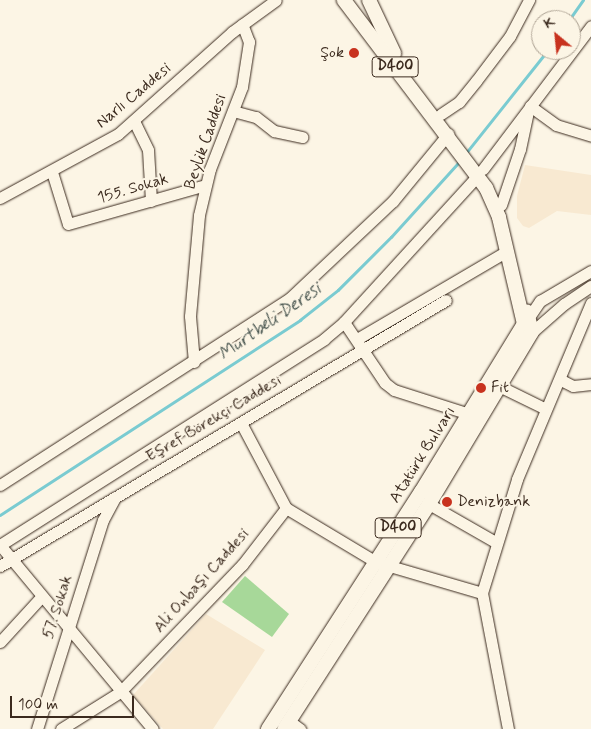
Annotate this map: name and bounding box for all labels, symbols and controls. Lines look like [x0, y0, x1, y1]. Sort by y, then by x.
north arrow [531, 10, 581, 60]
text: K [541, 12, 558, 33]
place label: Şok [320, 43, 344, 63]
marker: Şok [348, 47, 360, 59]
road number: D400 [371, 54, 419, 80]
street label: Narlı Caddesi [93, 59, 175, 133]
street label: Beylik Caddesi [180, 91, 232, 193]
street label: 155. Sokak [95, 170, 171, 208]
water label: Murtbeli Deresi [215, 279, 325, 365]
street label: Eşref Börekçi Caddesi [143, 371, 285, 467]
place label: Fit [491, 378, 509, 398]
marker: Fit [475, 382, 487, 394]
street label: Atatürk Bulvarı [386, 404, 460, 506]
place label: Denizbank [457, 492, 530, 512]
marker: Denizbank [441, 496, 453, 508]
road number: D400 [374, 516, 422, 540]
street label: Ali Onbaşı Caddesi [150, 525, 254, 637]
street label: 57. Sokak [39, 573, 77, 641]
scale bar [12, 686, 136, 718]
text: 100 m [18, 695, 58, 715]

